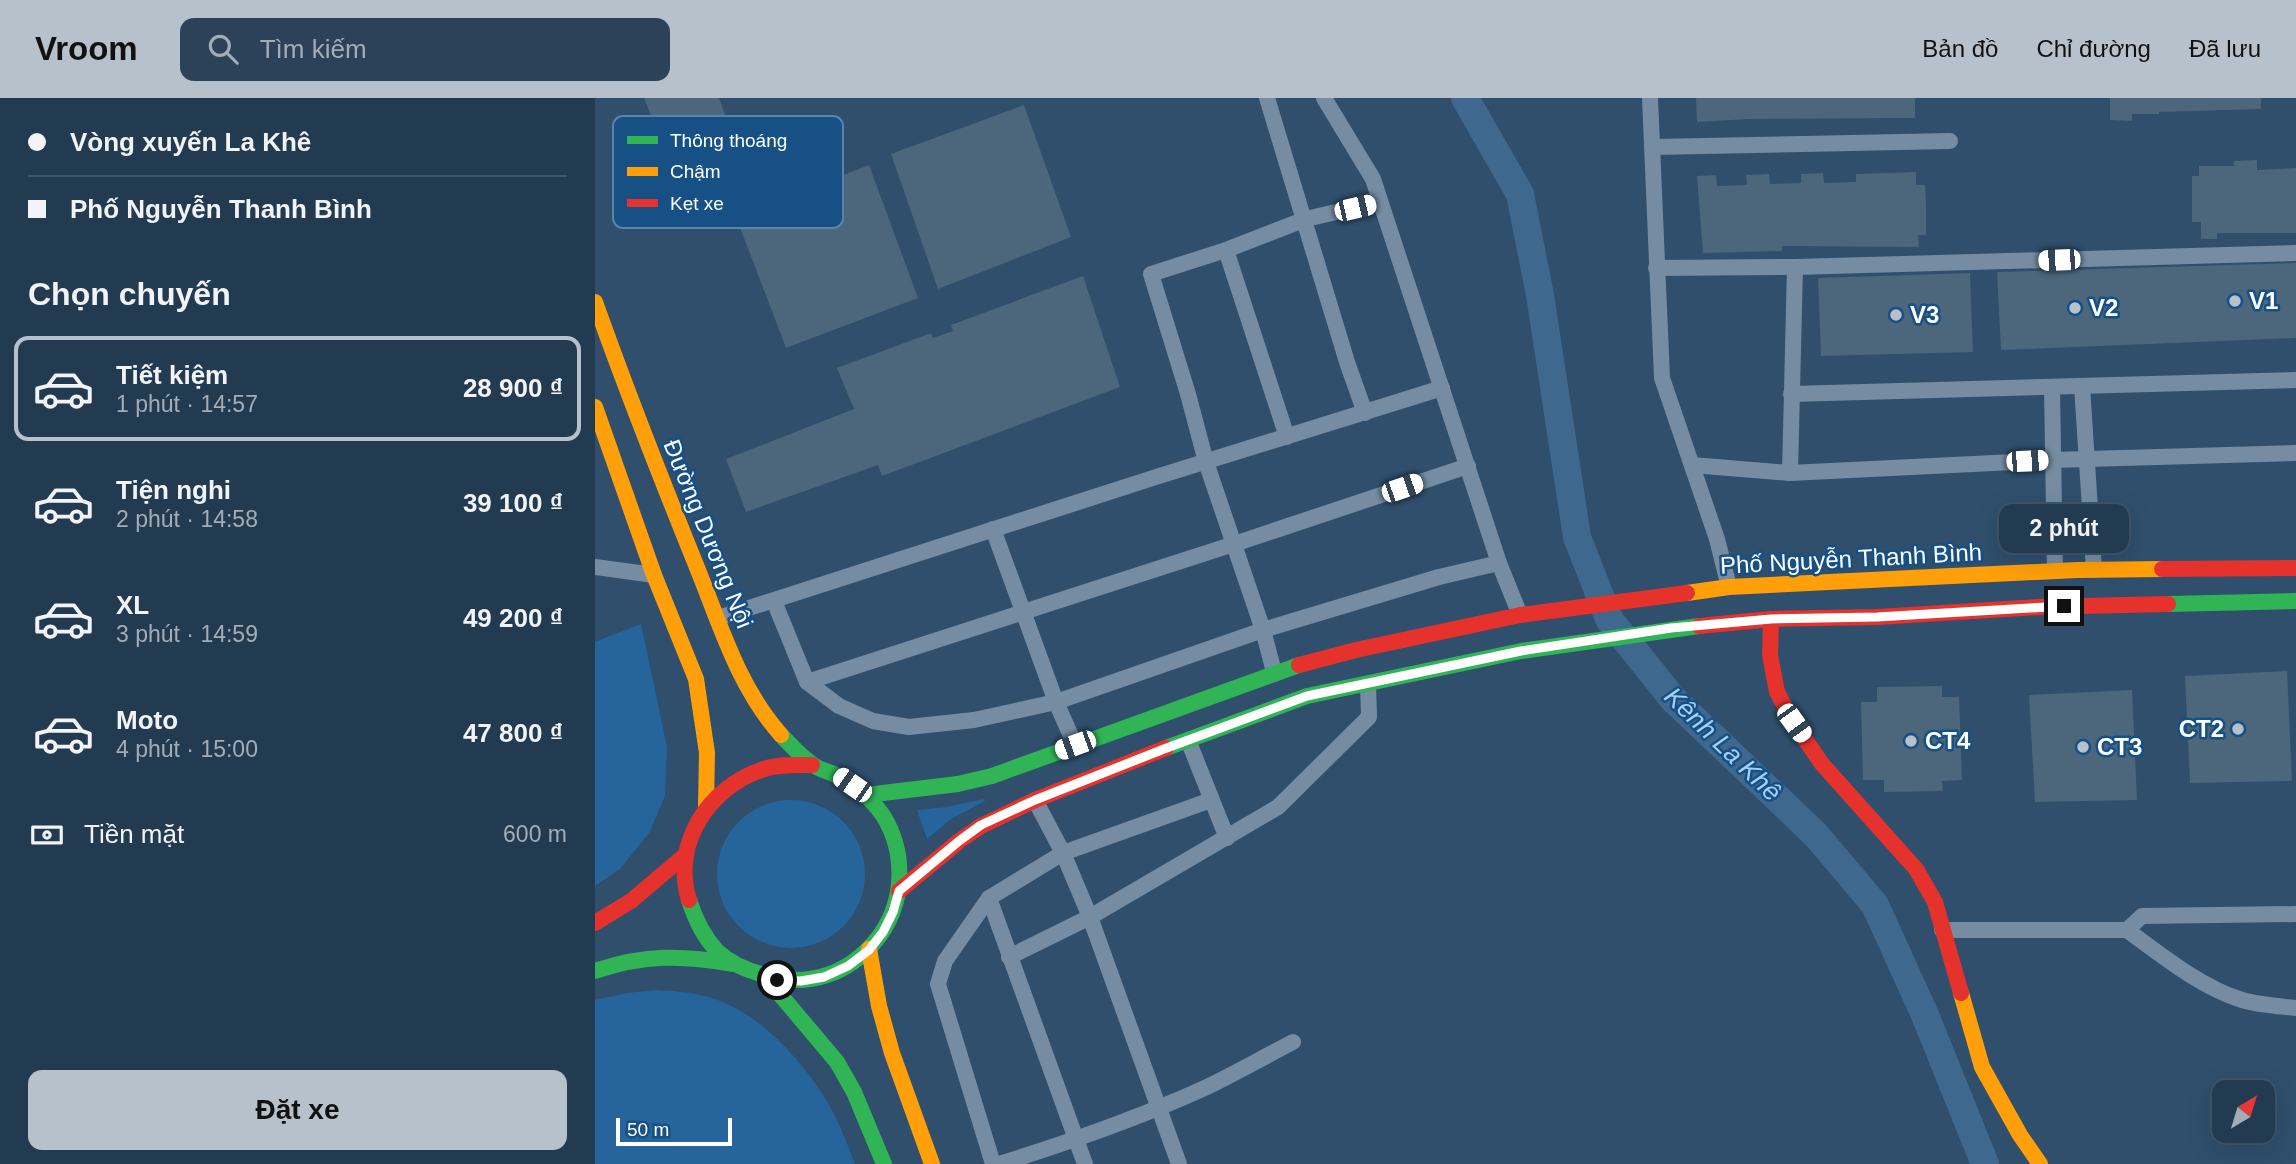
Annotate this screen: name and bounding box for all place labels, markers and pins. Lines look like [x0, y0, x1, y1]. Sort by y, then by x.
place label: V1 [2249, 287, 2278, 314]
marker: V1 [2227, 293, 2243, 309]
place label: V2 [2089, 294, 2118, 321]
marker: V2 [2067, 300, 2083, 316]
place label: V3 [1910, 301, 1939, 328]
marker: V3 [1888, 307, 1904, 323]
place label: CT2 [2179, 715, 2224, 742]
marker: CT2 [2230, 721, 2246, 737]
place label: CT4 [1925, 727, 1971, 754]
marker: CT4 [1903, 733, 1919, 749]
place label: CT3 [2097, 733, 2142, 760]
marker: CT3 [2075, 739, 2091, 755]

